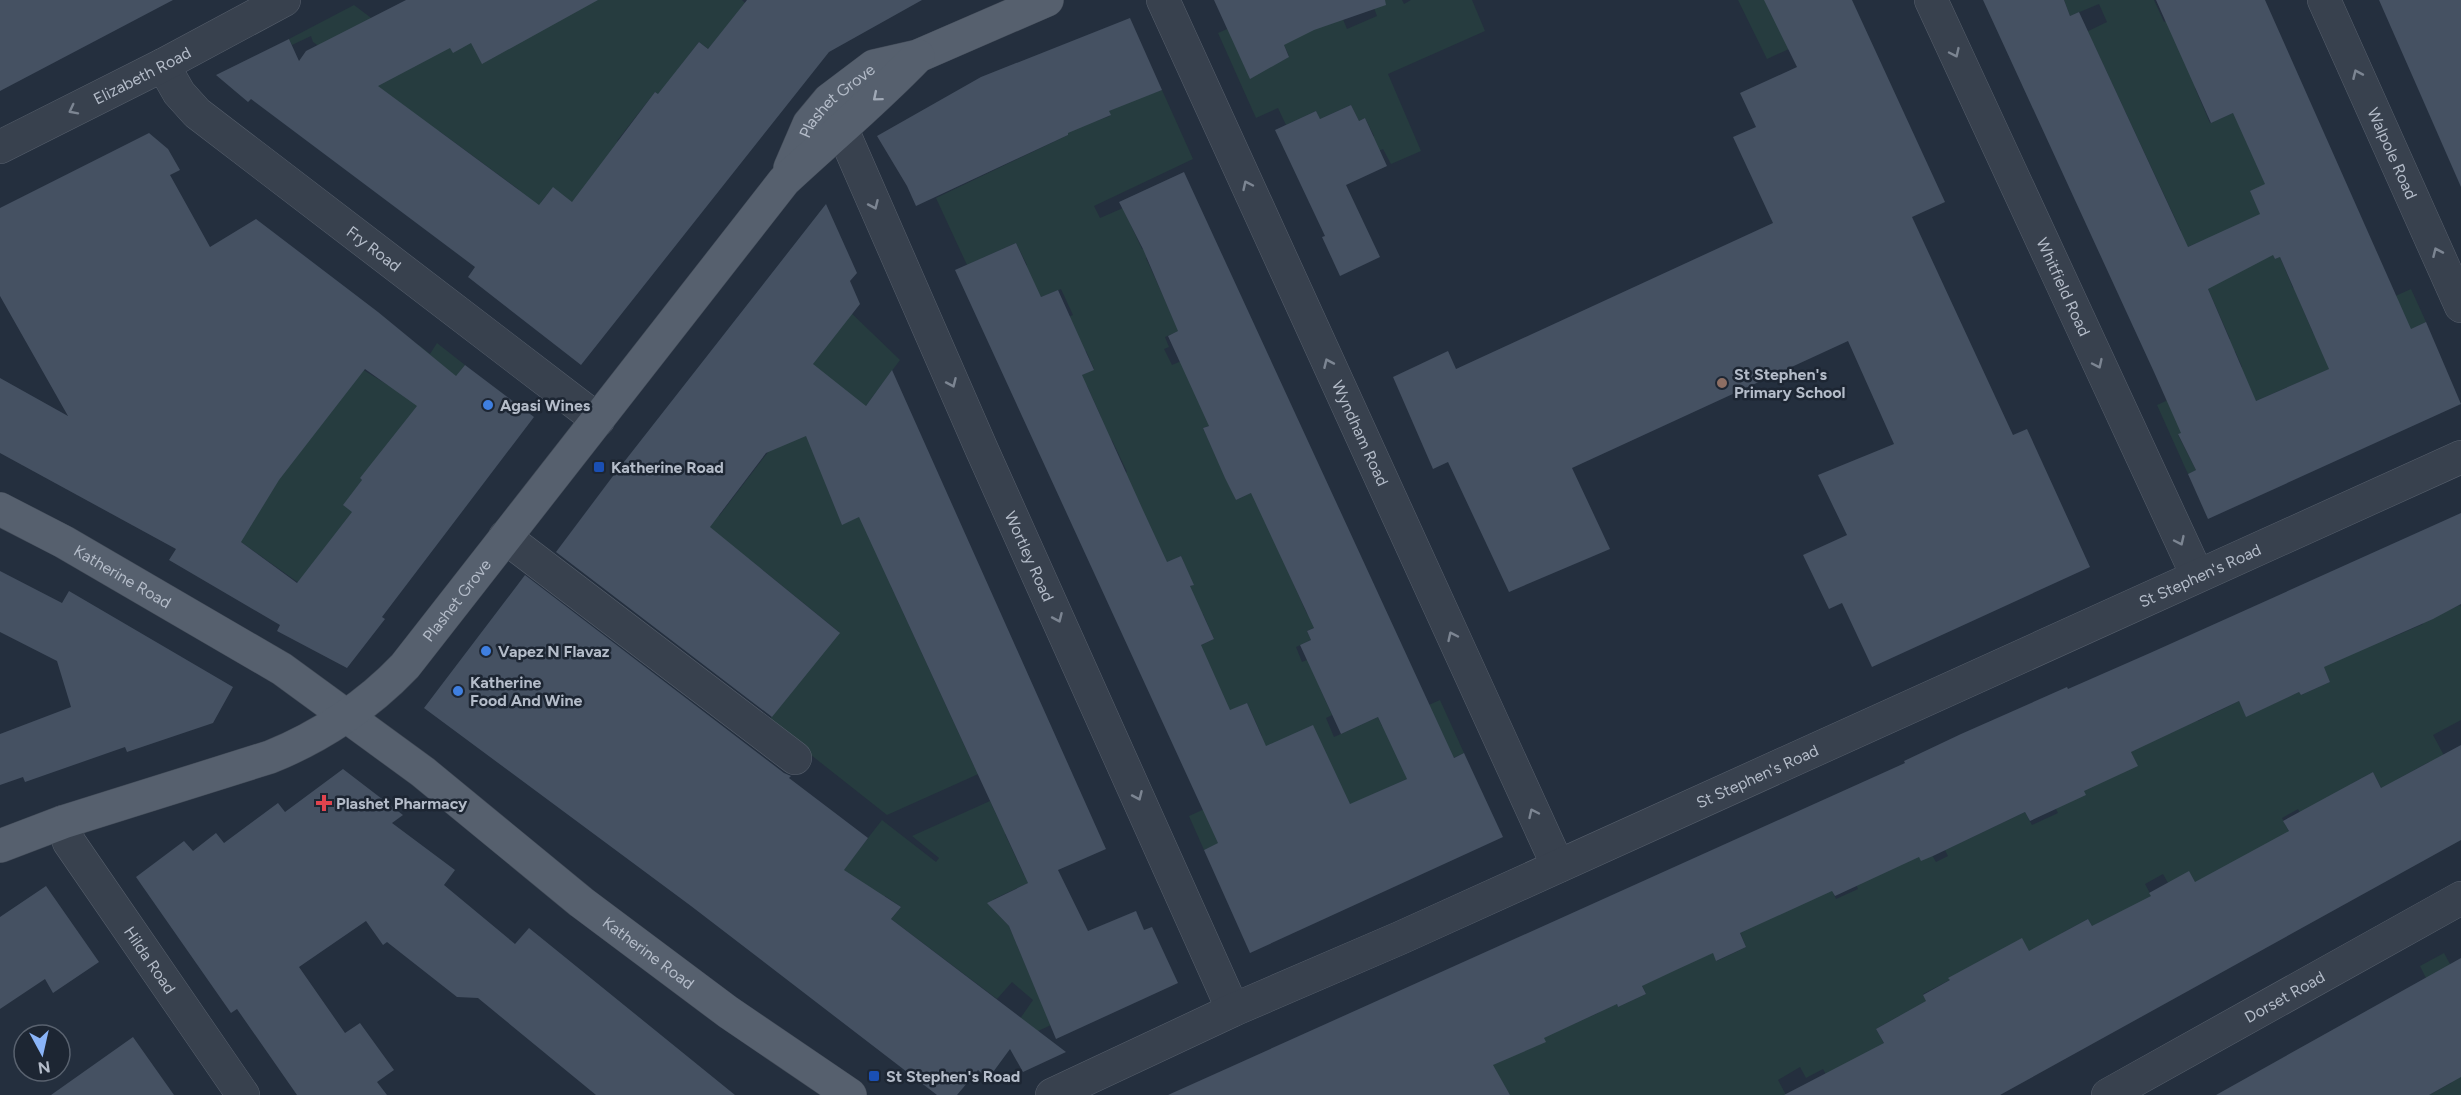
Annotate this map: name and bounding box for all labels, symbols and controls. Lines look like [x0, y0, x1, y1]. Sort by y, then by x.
street label: Elizabeth Road [90, 43, 194, 108]
one-way arrow [1948, 47, 1960, 58]
street label: Plashet Grove [795, 60, 879, 141]
one-way arrow [2353, 70, 2365, 81]
one-way arrow [873, 90, 884, 101]
one-way arrow [69, 103, 80, 115]
street label: Walpole Road [2363, 105, 2421, 202]
one-way arrow [1243, 180, 1255, 191]
one-way arrow [866, 198, 878, 209]
street label: Fry Road [343, 222, 405, 276]
street label: Whitfield Road [2032, 235, 2094, 339]
one-way arrow [2432, 248, 2444, 259]
one-way arrow [2091, 357, 2103, 368]
one-way arrow [1323, 358, 1335, 369]
place label: St Stephen's Primary School [1734, 365, 1846, 402]
marker: St Stephen's Primary School [1715, 376, 1729, 390]
one-way arrow [945, 377, 957, 388]
street label: Wyndham Road [1328, 378, 1392, 489]
place label: Agasi Wines [500, 396, 591, 415]
marker: Agasi Wines [481, 398, 495, 412]
place label: Katherine Road [611, 458, 724, 477]
marker: Katherine Road [592, 460, 606, 474]
street label: Wortley Road [1001, 508, 1058, 605]
one-way arrow [2173, 534, 2185, 545]
street label: St Stephen's Road [2136, 540, 2264, 612]
street label: Katherine Road [71, 541, 174, 612]
street label: Plashet Grove [419, 555, 495, 646]
one-way arrow [1051, 612, 1063, 623]
one-way arrow [1447, 631, 1459, 642]
place label: Vapez N Flavaz [498, 642, 610, 661]
marker: Vapez N Flavaz [479, 644, 493, 658]
place label: Katherine Food And Wine [470, 673, 583, 710]
marker: Katherine Food And Wine [451, 684, 465, 698]
street label: St Stephen's Road [1693, 741, 1821, 812]
one-way arrow [1130, 790, 1142, 801]
place label: Plashet Pharmacy [336, 794, 468, 813]
marker: Plashet Pharmacy [317, 796, 331, 810]
one-way arrow [1529, 808, 1541, 819]
street label: Katherine Road [599, 913, 698, 993]
street label: Hilda Road [120, 923, 180, 998]
street label: Dorset Road [2241, 967, 2328, 1027]
north arrow [12, 1023, 72, 1083]
text: N [37, 1057, 51, 1078]
place label: St Stephen's Road [886, 1067, 1020, 1086]
marker: St Stephen's Road [867, 1069, 881, 1083]

